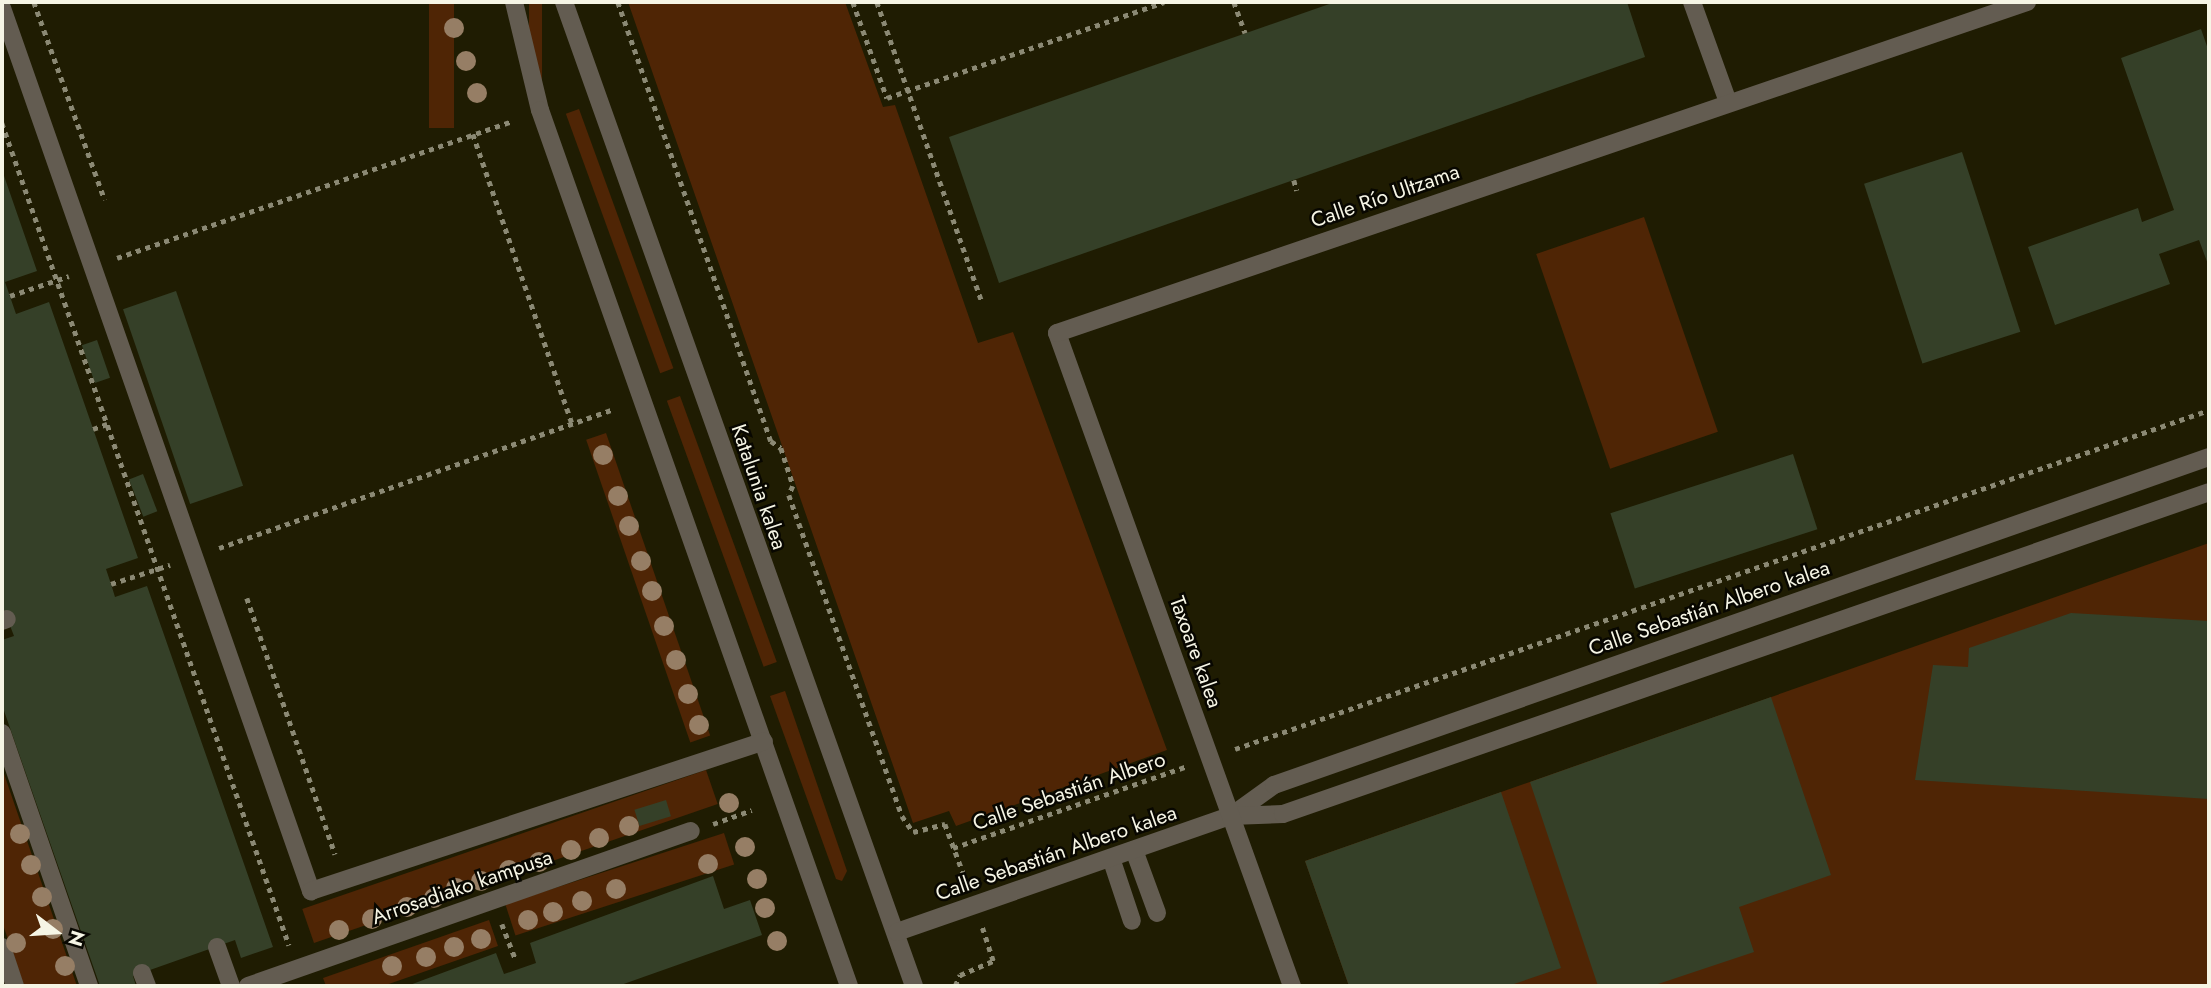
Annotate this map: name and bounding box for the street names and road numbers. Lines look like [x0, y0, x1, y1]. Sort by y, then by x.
street label: Calle Río Ultzama [1307, 159, 1463, 233]
street label: Katalunia kalea [726, 421, 792, 553]
street label: Calle Sebastián Albero kalea [1585, 555, 1833, 661]
street label: Taxoare kalea [1164, 593, 1228, 711]
street label: Calle Sebastián Albero [969, 746, 1169, 836]
street label: Calle Sebastián Albero kalea [932, 800, 1180, 906]
street label: Arrosadiako kampusa [368, 844, 556, 930]

